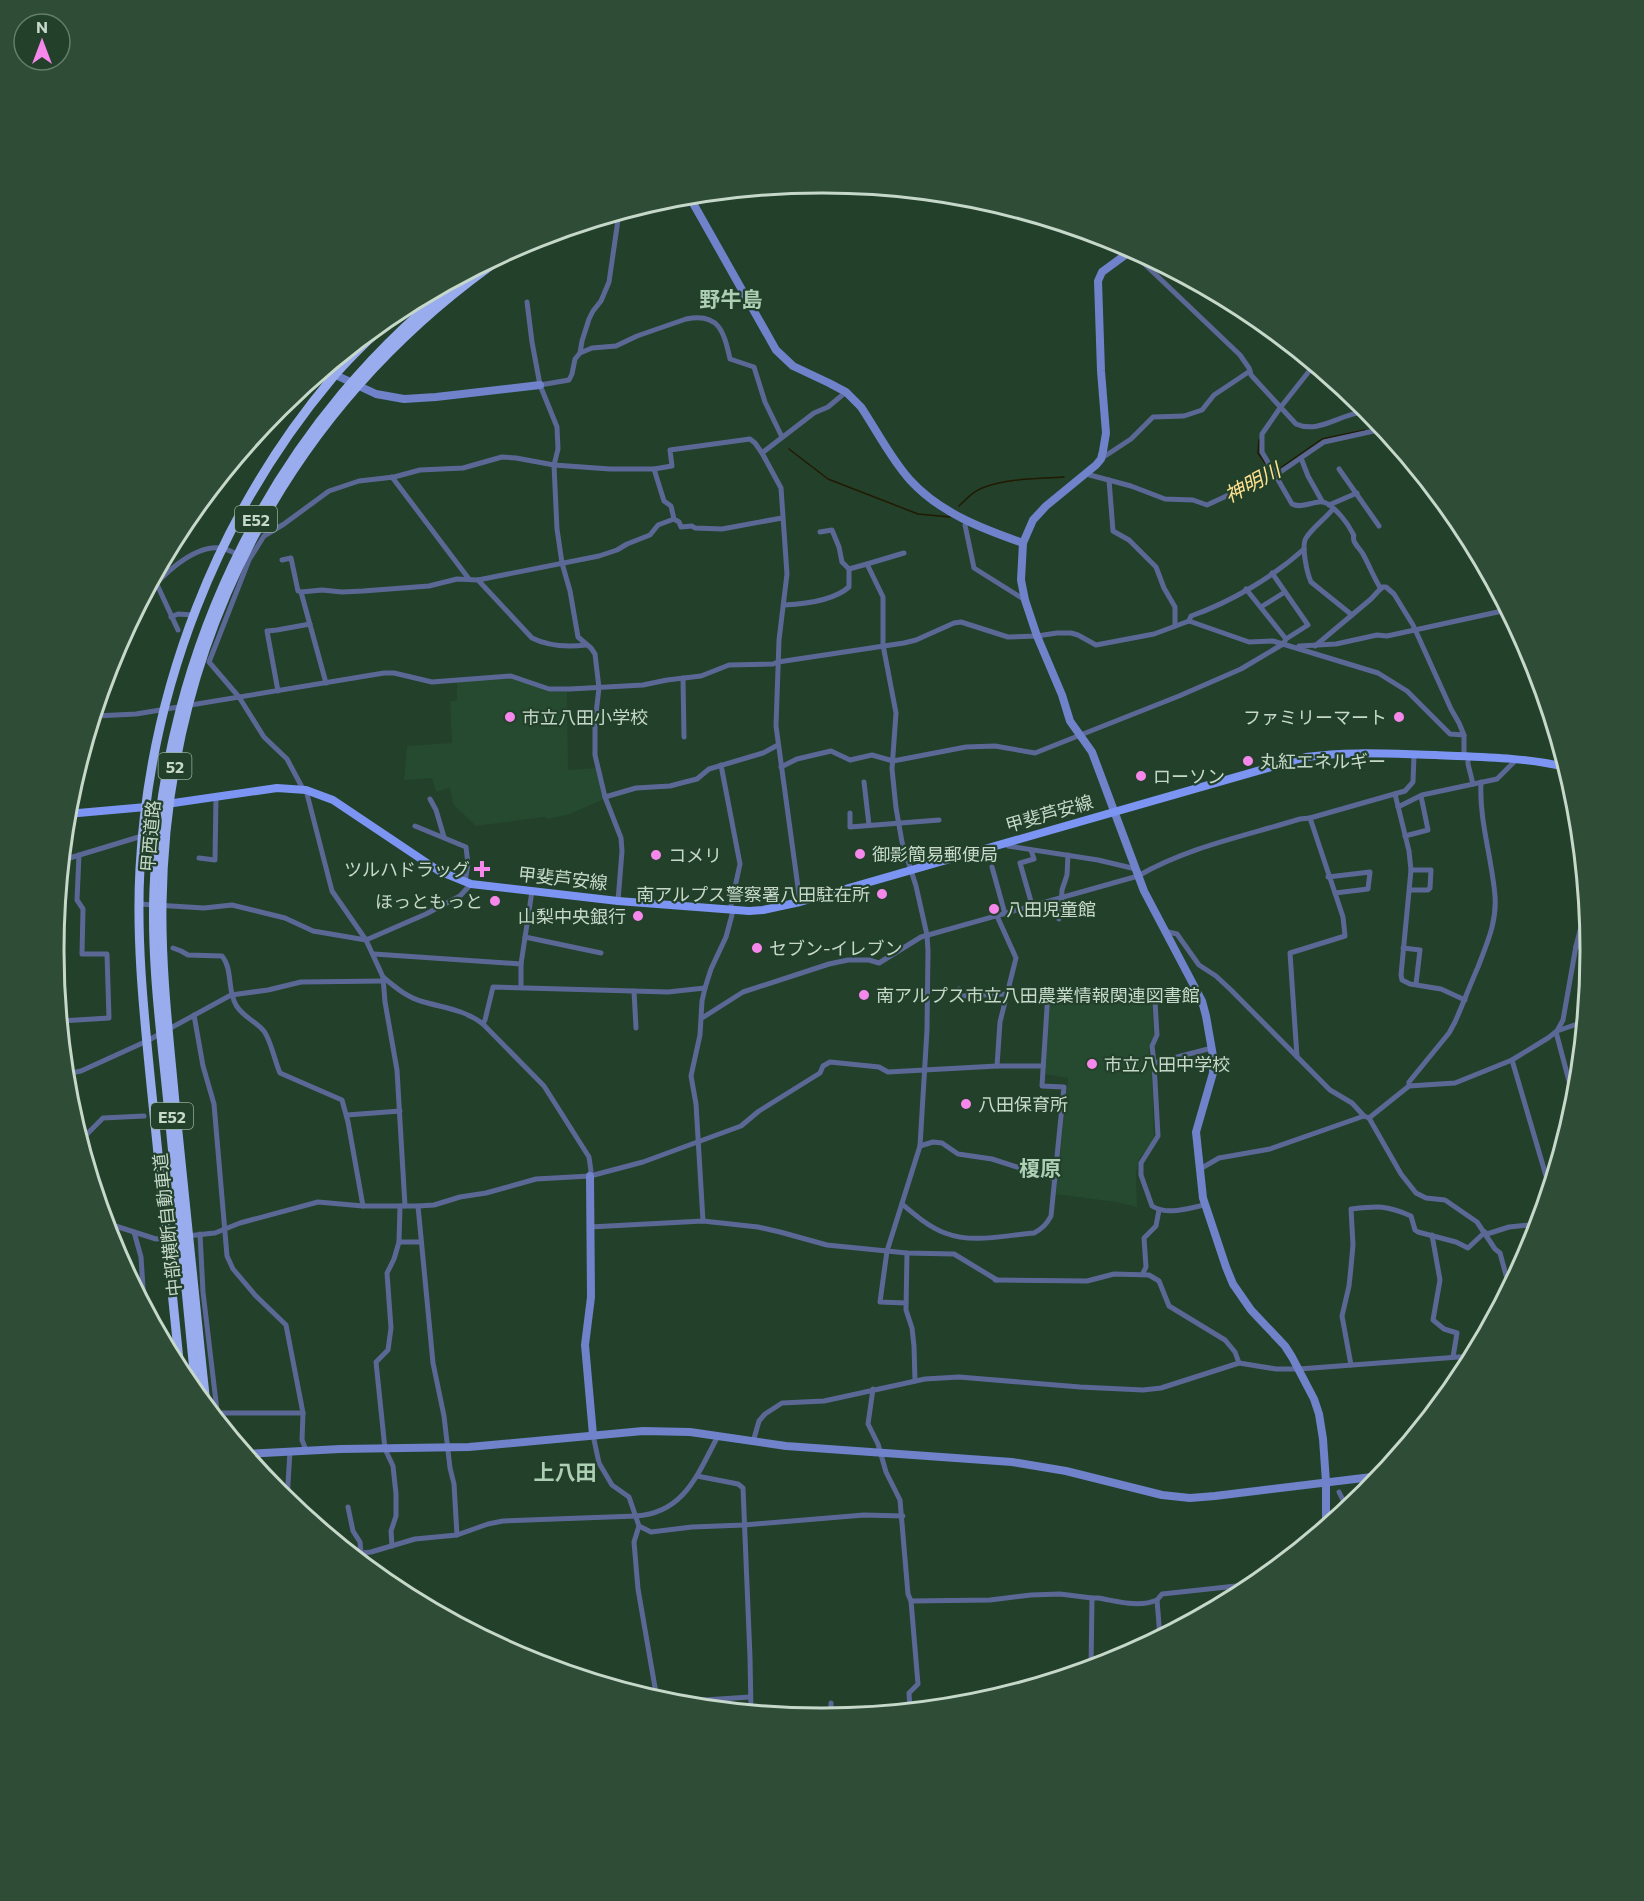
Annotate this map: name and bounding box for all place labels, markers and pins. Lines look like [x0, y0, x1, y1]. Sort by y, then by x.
place label: 市立八田小学校 [522, 706, 648, 728]
place label: ファミリーマート [1243, 706, 1387, 728]
marker: 市立八田小学校 [503, 710, 517, 724]
marker: ファミリーマート [1392, 710, 1406, 724]
place label: 丸紅エネルギー [1260, 750, 1386, 772]
marker: 丸紅エネルギー [1241, 754, 1255, 768]
place label: ローソン [1153, 765, 1225, 787]
marker: ローソン [1134, 769, 1148, 783]
place label: 御影簡易郵便局 [872, 843, 998, 865]
place label: コメリ [668, 844, 722, 866]
marker: 御影簡易郵便局 [853, 847, 867, 861]
marker: コメリ [649, 848, 663, 862]
place label: ツルハドラッグ [344, 858, 470, 880]
marker: ツルハドラッグ [475, 862, 489, 876]
place label: 南アルプス警察署八田駐在所 [636, 883, 870, 905]
marker: 南アルプス警察署八田駐在所 [875, 887, 889, 901]
place label: ほっともっと [375, 890, 483, 912]
marker: ほっともっと [488, 894, 502, 908]
place label: 八田児童館 [1006, 898, 1096, 920]
marker: 八田児童館 [987, 902, 1001, 916]
place label: 山梨中央銀行 [518, 905, 626, 927]
marker: 山梨中央銀行 [631, 909, 645, 923]
place label: セブン-イレブン [769, 937, 903, 959]
marker: セブン-イレブン [750, 941, 764, 955]
place label: 南アルプス市立八田農業情報関連図書館 [876, 984, 1200, 1006]
marker: 南アルプス市立八田農業情報関連図書館 [857, 988, 871, 1002]
place label: 市立八田中学校 [1104, 1053, 1230, 1075]
marker: 市立八田中学校 [1085, 1057, 1099, 1071]
place label: 八田保育所 [978, 1093, 1068, 1115]
marker: 八田保育所 [959, 1097, 973, 1111]

